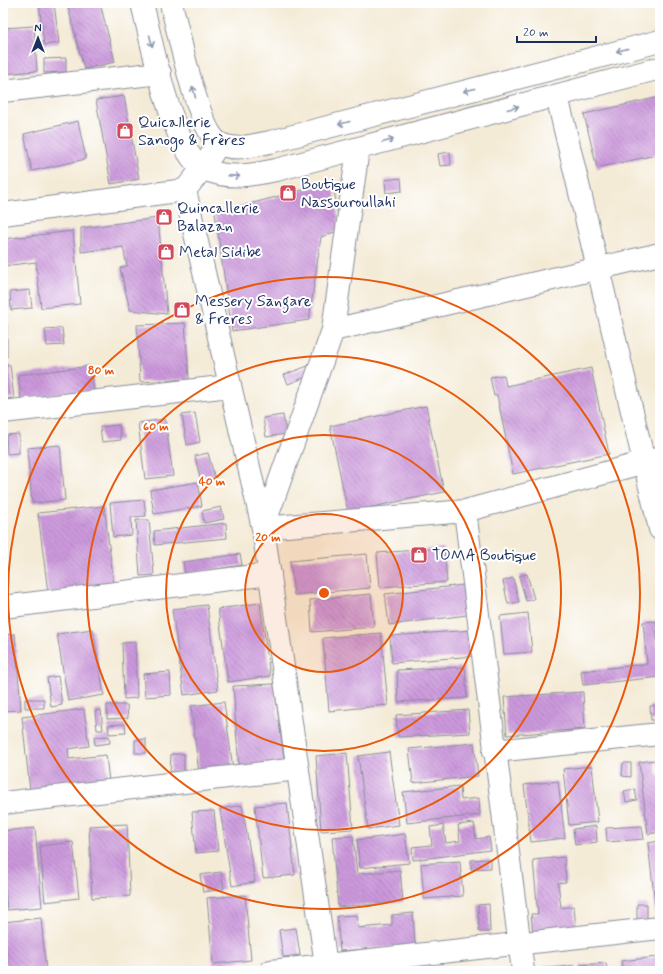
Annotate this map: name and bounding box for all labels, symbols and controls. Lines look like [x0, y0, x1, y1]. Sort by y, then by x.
north arrow [18, 18, 58, 58]
scale bar [517, 18, 596, 44]
text: N [34, 22, 42, 36]
text: 20 m [523, 25, 549, 41]
one-way arrow [148, 34, 156, 47]
one-way arrow [616, 47, 629, 55]
one-way arrow [190, 86, 198, 99]
one-way arrow [463, 87, 476, 94]
one-way arrow [507, 103, 520, 111]
place label: Quicallerie Sanogo & Frères [138, 112, 246, 152]
one-way arrow [337, 120, 350, 127]
shop icon: Quicallerie Sanogo & Frères [115, 121, 135, 141]
one-way arrow [381, 137, 394, 144]
one-way arrow [227, 173, 240, 180]
place label: Boutique Nassouroullahi [301, 174, 396, 213]
shop icon: Boutique Nassouroullahi [278, 183, 298, 203]
place label: Quincallerie Balazan [177, 198, 260, 237]
shop icon: Quincallerie Balazan [154, 207, 174, 227]
shop icon: Metal Sidibe [156, 242, 176, 262]
place label: Metal Sidibe [179, 242, 262, 263]
place label: Messery Sangare & Freres [195, 291, 312, 330]
shop icon: Messery Sangare & Freres [172, 300, 192, 320]
text: 80 m [88, 363, 115, 379]
text: 60 m [143, 419, 169, 435]
text: 40 m [199, 474, 226, 490]
text: 20 m [255, 530, 281, 546]
shop icon: TOMA Boutique [409, 545, 429, 565]
place label: TOMA Boutique [432, 545, 536, 566]
centre of rings [317, 586, 331, 600]

